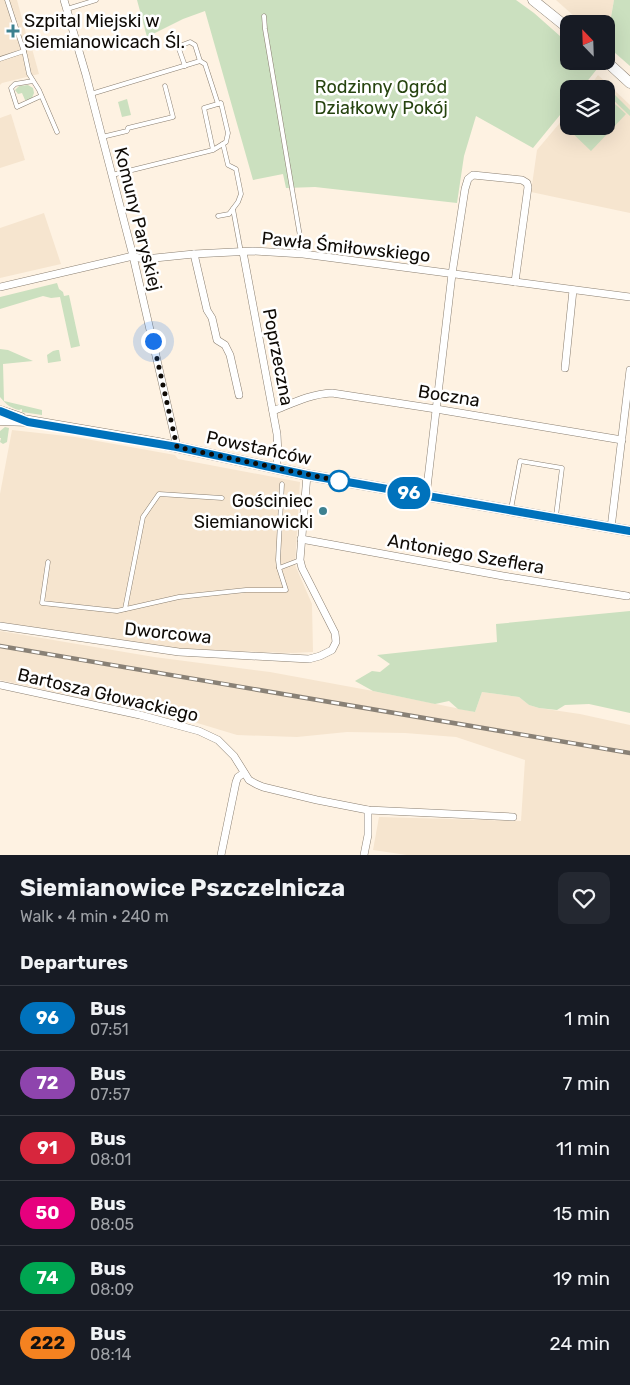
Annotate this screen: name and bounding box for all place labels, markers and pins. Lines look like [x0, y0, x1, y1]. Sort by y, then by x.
place label: Szpital Miejski w Siemianowicach Śl. [24, 10, 185, 53]
marker: Szpital Miejski w Siemianowicach Śl. [6, 24, 20, 38]
unlabelled marker [328, 470, 350, 492]
place label: Gościniec Siemianowicki [194, 490, 313, 533]
marker: Gościniec Siemianowicki [317, 505, 329, 517]

